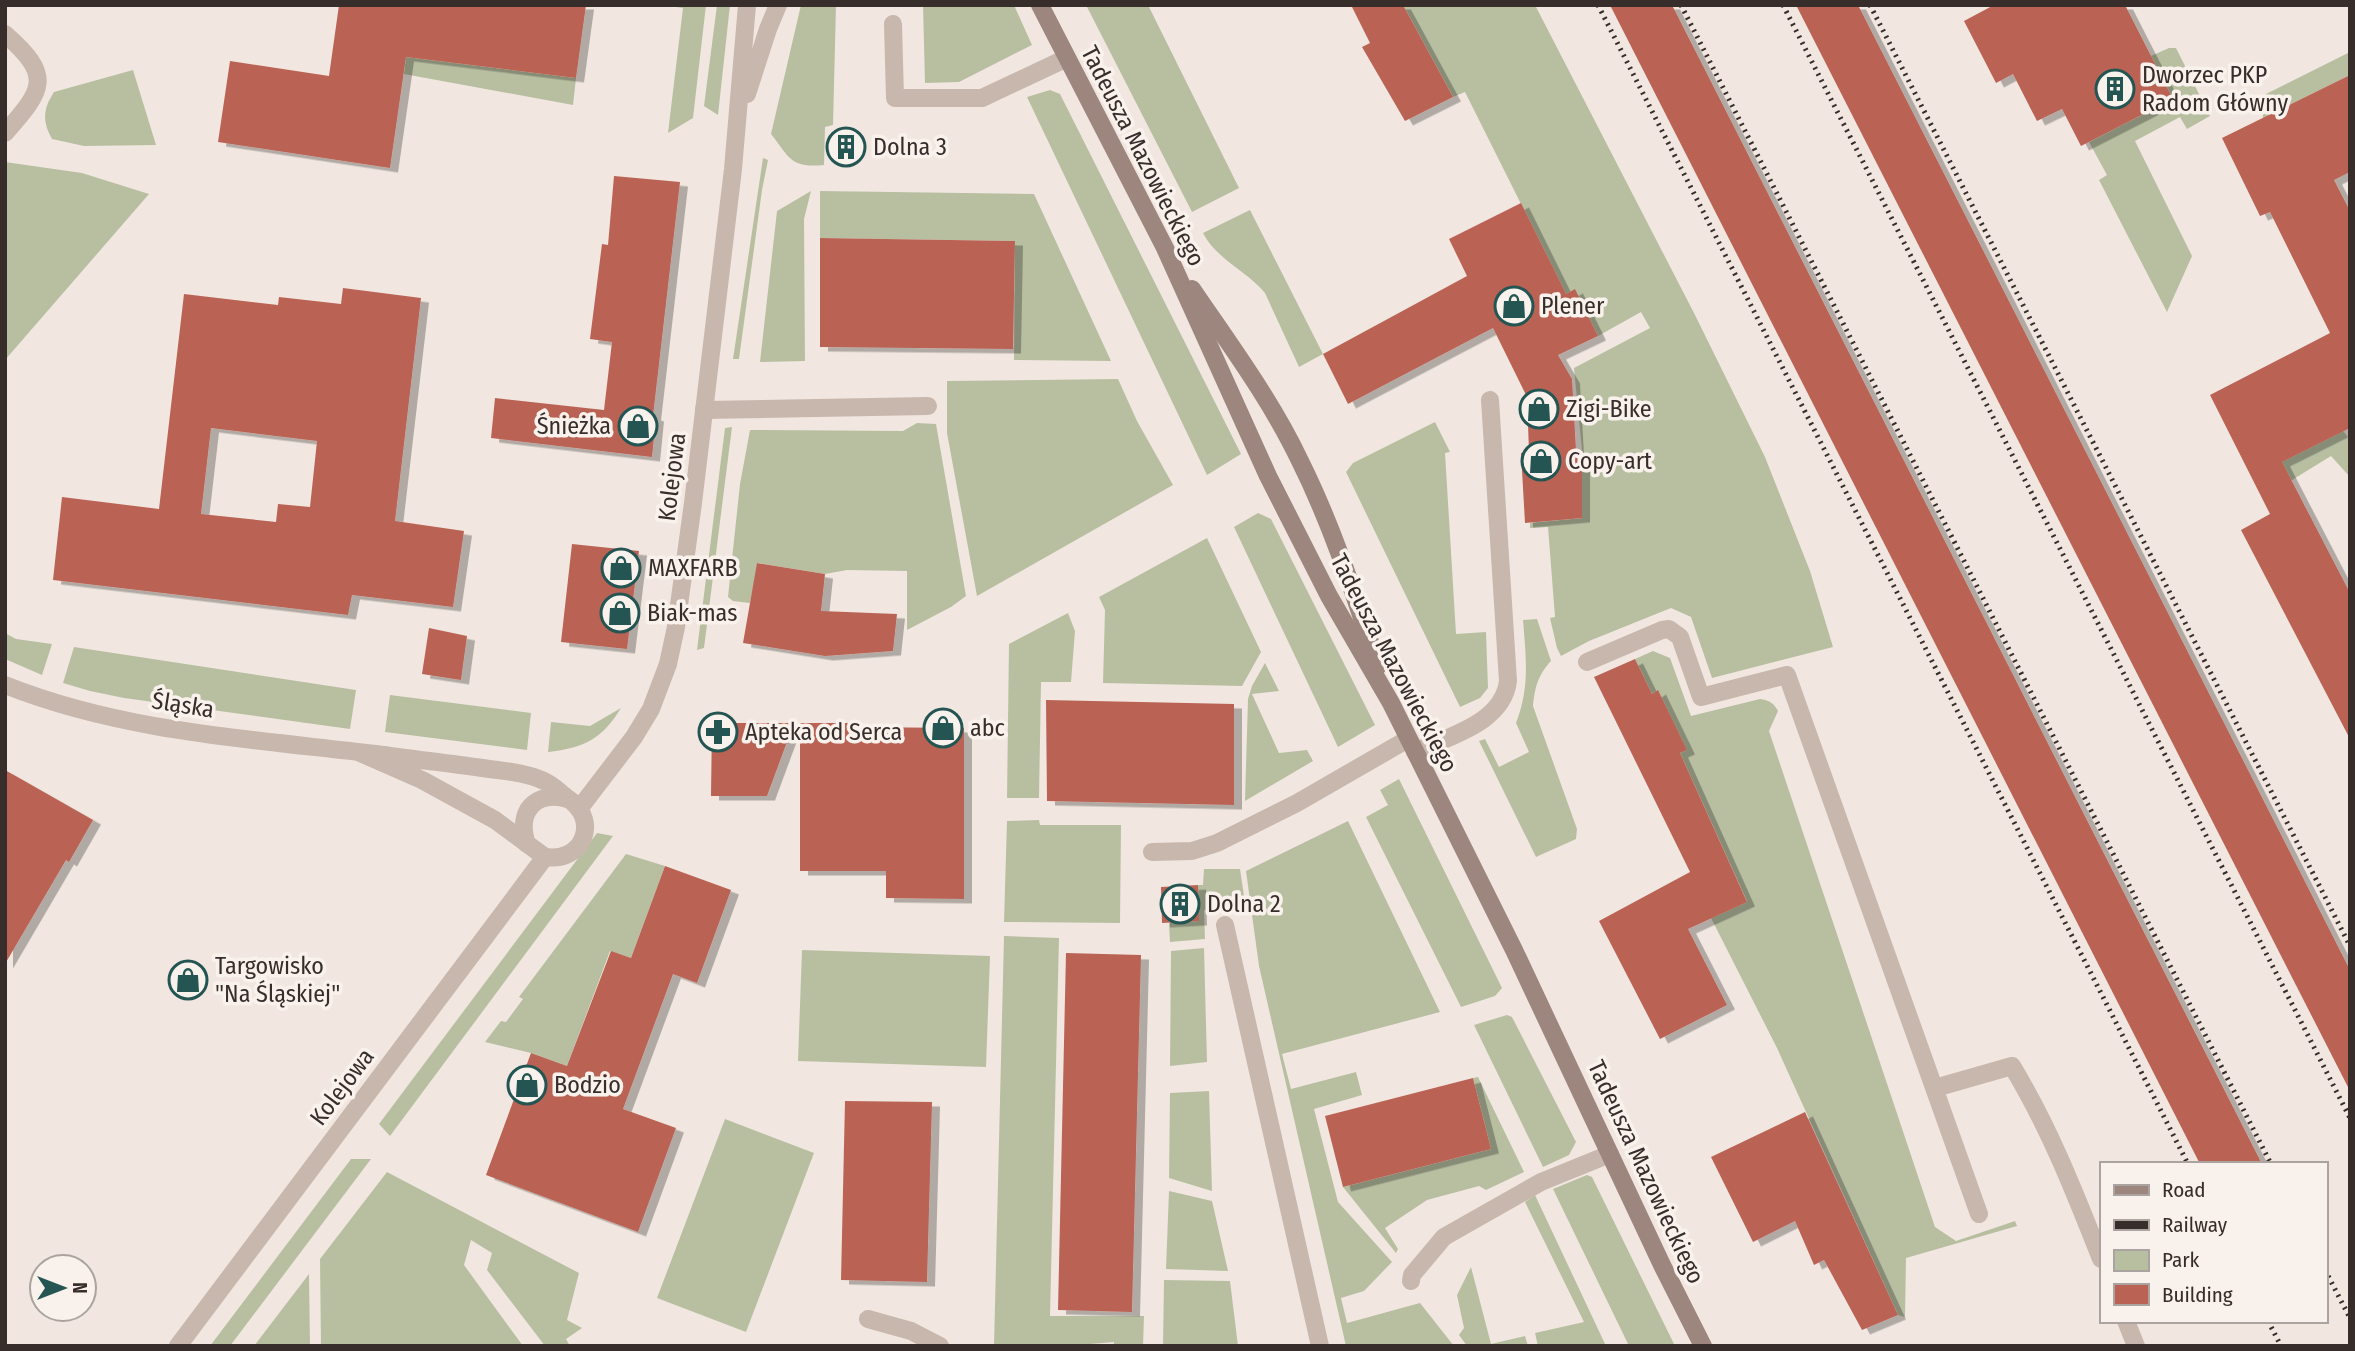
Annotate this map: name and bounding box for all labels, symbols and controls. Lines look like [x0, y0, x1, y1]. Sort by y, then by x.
street label: Tadeusza Mazowieckiego [1075, 41, 1211, 271]
place label: Dworzec PKP Radom Główny [2142, 61, 2289, 117]
building icon: Dworzec PKP Radom Główny [2094, 68, 2136, 110]
building icon: Dolna 3 [825, 126, 867, 168]
place label: Dolna 3 [873, 133, 947, 161]
shop icon: Plener [1493, 285, 1535, 327]
place label: Plener [1541, 292, 1605, 320]
shop icon: Zigi-Bike [1518, 388, 1560, 430]
place label: Zigi-Bike [1566, 395, 1652, 423]
shop icon: Śnieżka [617, 405, 659, 447]
place label: Śnieżka [537, 412, 611, 440]
street label: Kolejowa [653, 431, 691, 523]
shop icon: Copy-art [1520, 440, 1562, 482]
place label: Copy-art [1568, 447, 1652, 475]
shop icon: MAXFARB [600, 547, 642, 589]
street label: Tadeusza Mazowieckiego [1325, 549, 1463, 777]
place label: MAXFARB [648, 554, 738, 582]
shop icon: Biak-mas [599, 592, 641, 634]
place label: Biak-mas [647, 599, 737, 627]
street label: Śląska [150, 686, 216, 724]
shop icon: abc [922, 707, 964, 749]
pharmacy icon: Apteka od Serca [697, 711, 739, 753]
place label: abc [970, 714, 1005, 742]
place label: Apteka od Serca [745, 718, 902, 746]
building icon: Dolna 2 [1159, 883, 1201, 925]
place label: Dolna 2 [1207, 890, 1281, 918]
place label: Targowisko "Na Śląskiej" [215, 952, 340, 1008]
shop icon: Targowisko "Na Śląskiej" [167, 959, 209, 1001]
street label: Kolejowa [304, 1043, 380, 1131]
street label: Tadeusza Mazowieckiego [1582, 1056, 1710, 1288]
shop icon: Bodzio [506, 1064, 548, 1106]
place label: Bodzio [554, 1071, 621, 1099]
legend [2100, 1162, 2327, 1323]
text: Road [2162, 1177, 2206, 1203]
text: Railway [2162, 1212, 2228, 1238]
text: Park [2162, 1247, 2200, 1273]
north arrow [28, 1253, 98, 1323]
text: N [68, 1282, 91, 1294]
text: Building [2162, 1282, 2233, 1308]

